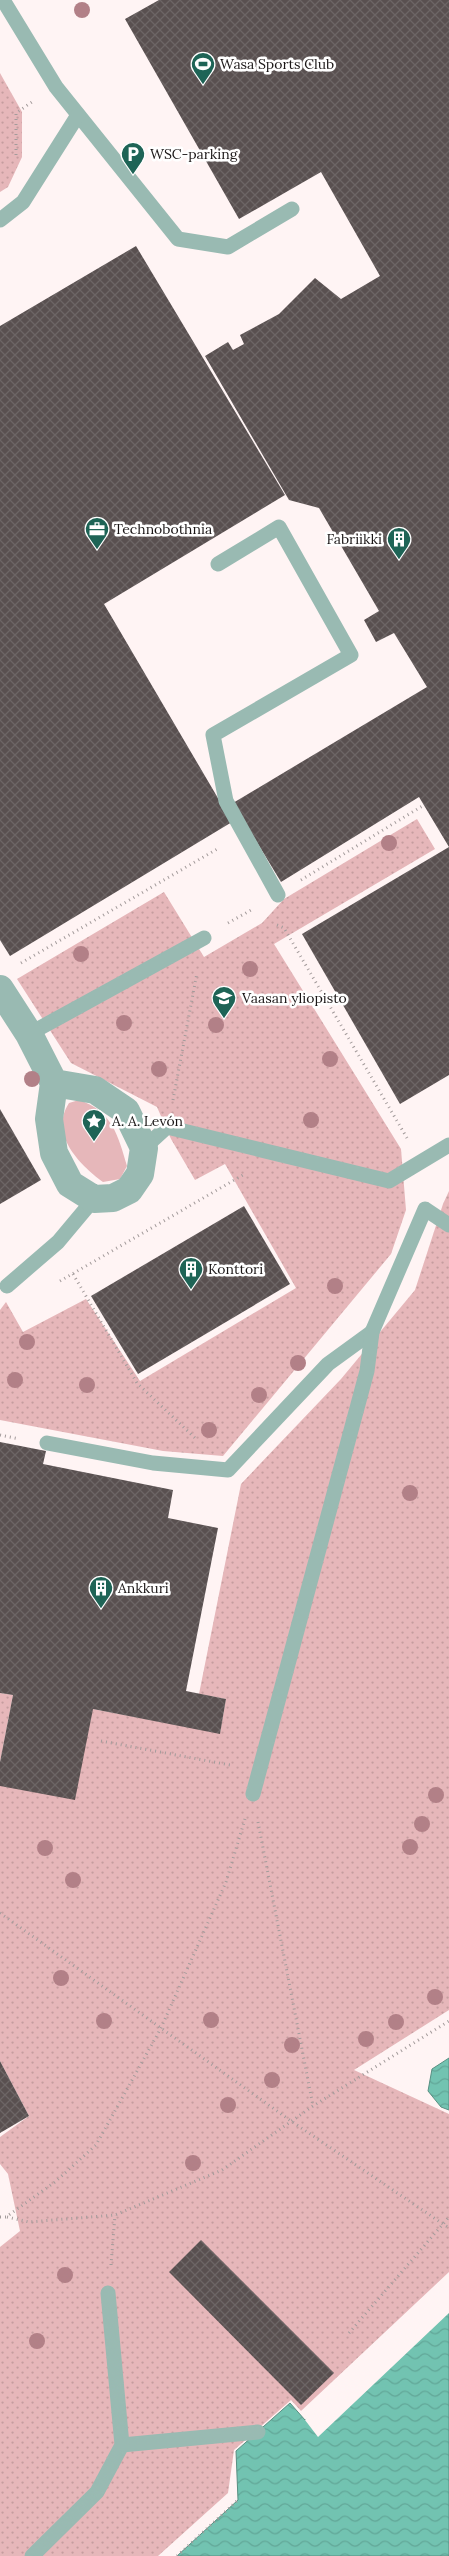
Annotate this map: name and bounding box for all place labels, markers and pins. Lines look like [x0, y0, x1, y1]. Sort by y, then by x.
sports icon: Wasa Sports Club [190, 51, 216, 85]
place label: Wasa Sports Club [220, 55, 334, 73]
parking icon: WSC-parking [120, 141, 146, 175]
place label: WSC-parking [150, 145, 238, 163]
office icon: Technobothnia [84, 516, 110, 550]
place label: Technobothnia [114, 520, 212, 538]
building icon: Fabriikki [386, 526, 412, 560]
place label: Fabriikki [327, 530, 382, 548]
school or university icon: Vaasan yliopisto [211, 985, 237, 1019]
place label: Vaasan yliopisto [241, 989, 347, 1007]
place icon: A. A. Levón [81, 1108, 107, 1142]
place label: A. A. Levón [111, 1112, 184, 1130]
building icon: Konttori [178, 1256, 204, 1290]
place label: Konttori [208, 1260, 263, 1278]
building icon: Ankkuri [88, 1575, 114, 1609]
place label: Ankkuri [117, 1579, 169, 1597]

